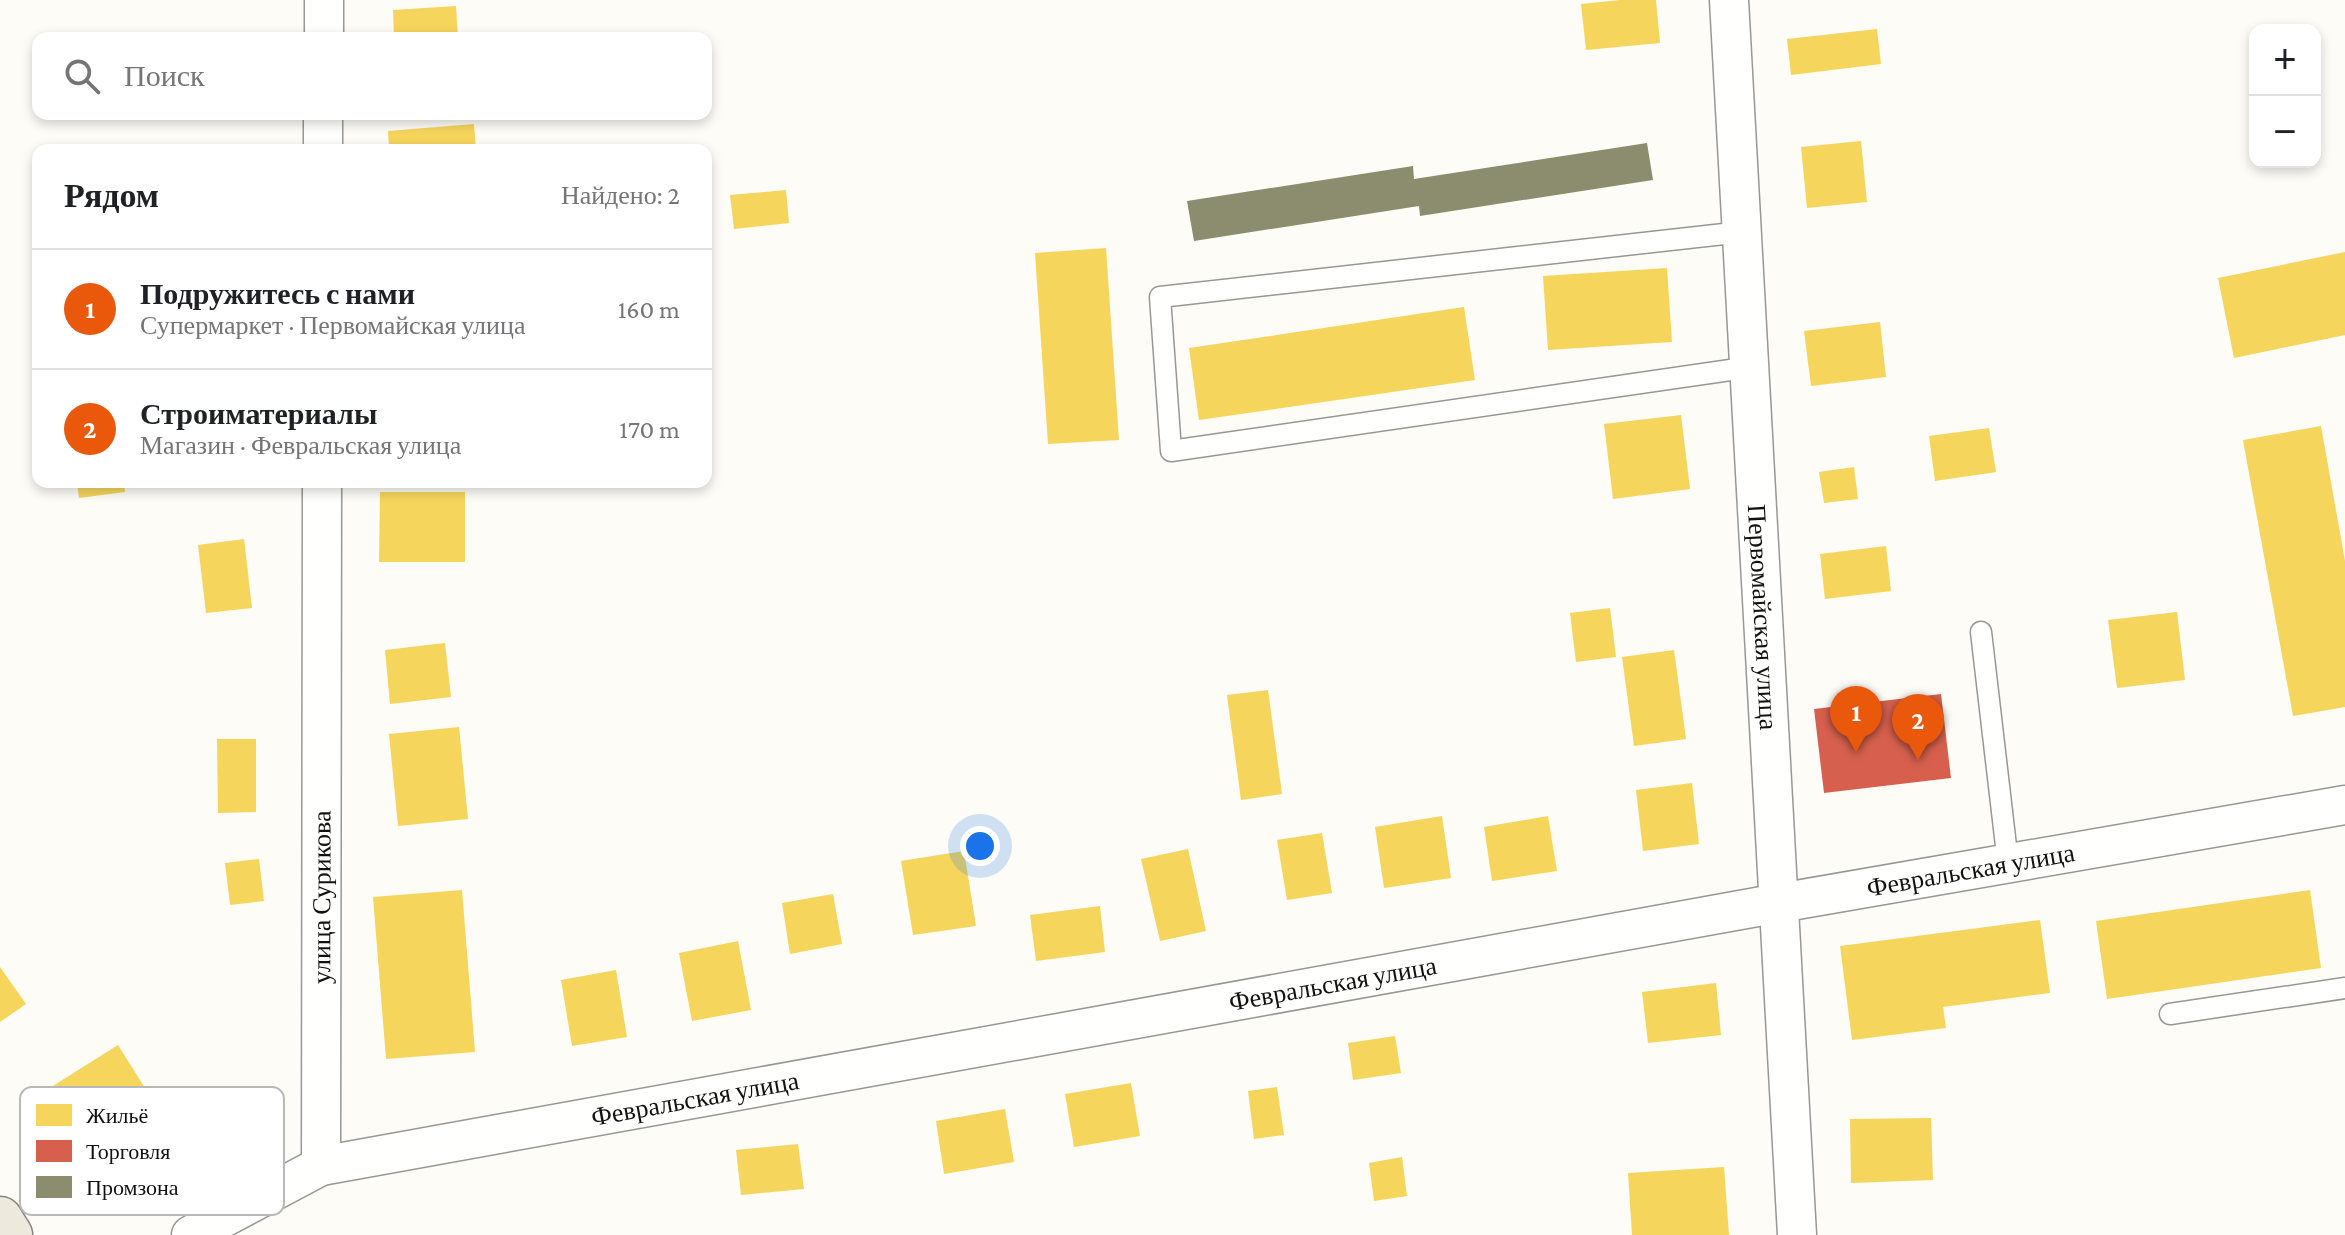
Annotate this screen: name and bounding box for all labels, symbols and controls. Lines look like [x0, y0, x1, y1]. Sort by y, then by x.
map controls [2249, 24, 2321, 168]
button: + [2249, 24, 2321, 96]
search box [32, 32, 712, 120]
icon: search [60, 54, 104, 98]
text: Поиск [124, 59, 205, 92]
button: − [2249, 96, 2321, 168]
text: Рядом [64, 177, 159, 214]
text: Найдено: 2 [561, 181, 680, 210]
text: Подружитесь с нами [140, 277, 415, 310]
text: 1 [85, 295, 95, 324]
text: 160 m [618, 295, 680, 324]
text: Супермаркет · Первомайская улица [140, 311, 525, 340]
text: Строиматериалы [140, 397, 377, 430]
text: 2 [83, 415, 97, 444]
text: 170 m [619, 415, 680, 444]
text: Магазин · Февральская улица [140, 431, 461, 460]
street label: Первомайская улица [1742, 503, 1783, 731]
pin: 1 [1830, 686, 1882, 752]
pin: 2 [1892, 694, 1944, 760]
street label: улица Сурикова [307, 810, 337, 984]
your location [960, 826, 1000, 866]
street label: Февральская улица [1865, 838, 2077, 903]
street label: Февральская улица [1227, 951, 1439, 1017]
street label: Февральская улица [589, 1066, 802, 1132]
legend [20, 1087, 284, 1215]
text: Жильё [86, 1103, 148, 1128]
text: Торговля [86, 1139, 170, 1164]
text: Промзона [86, 1175, 179, 1200]

